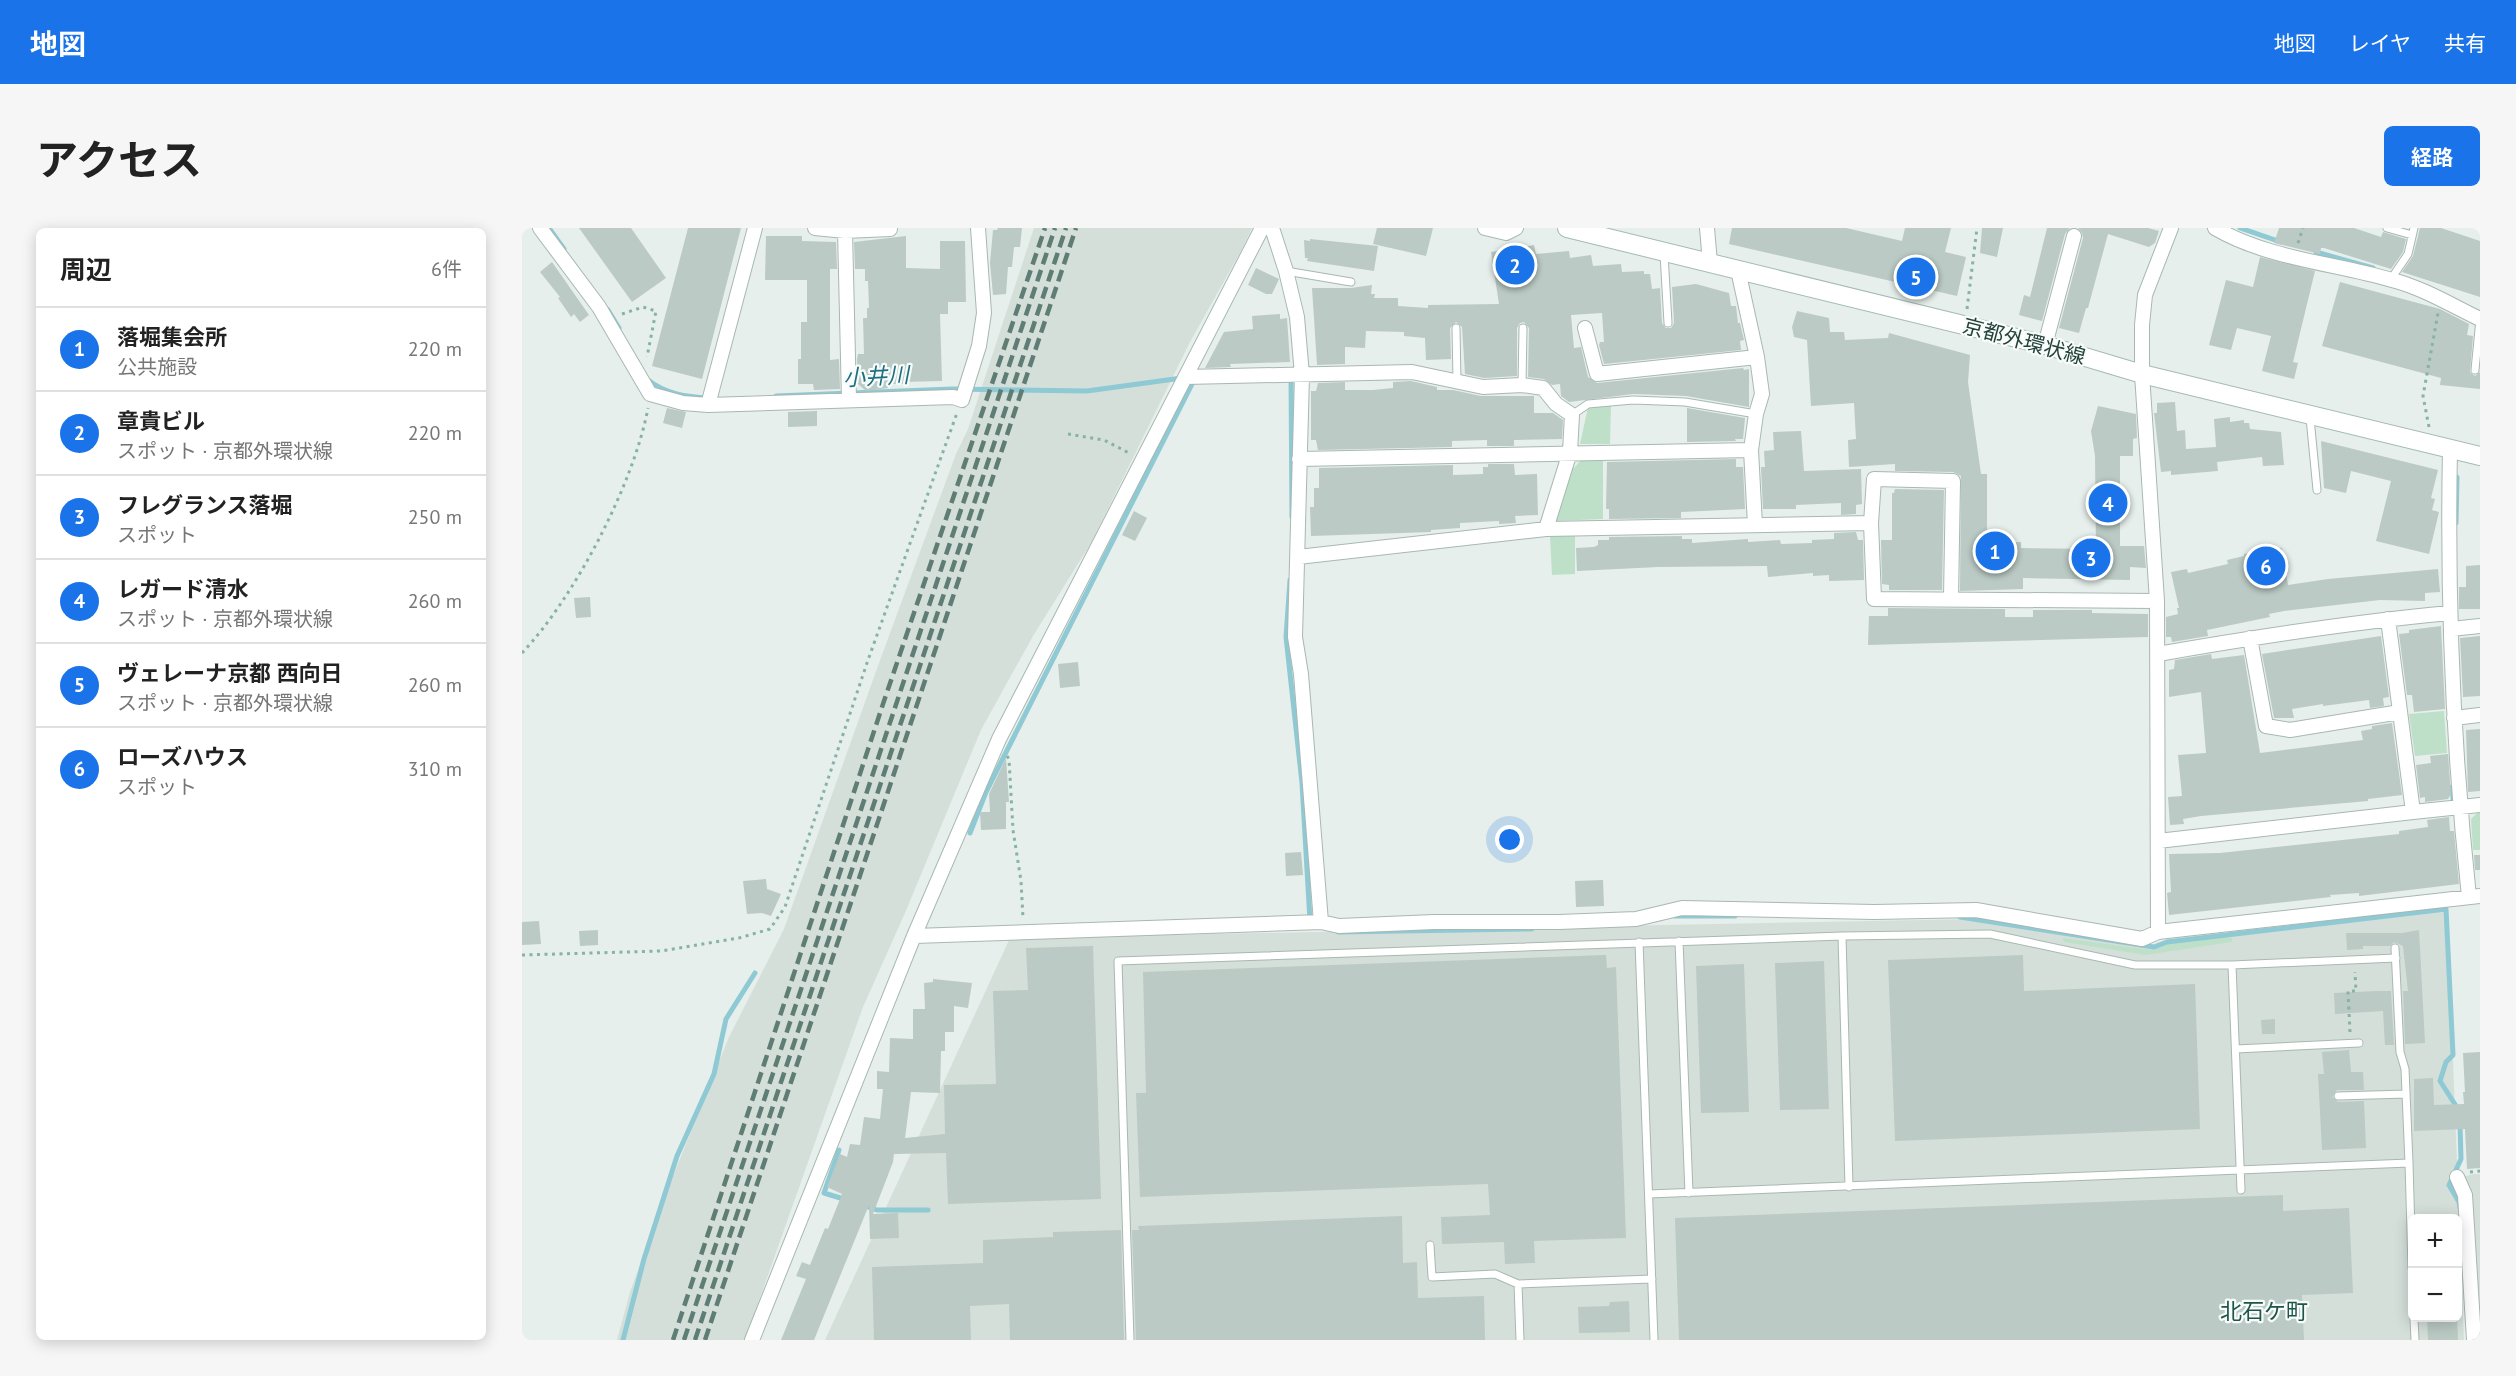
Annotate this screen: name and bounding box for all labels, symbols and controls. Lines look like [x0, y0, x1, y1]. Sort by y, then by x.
text: 地図 [30, 25, 86, 62]
text: 地図 [2274, 30, 2316, 57]
text: レイヤ [2349, 30, 2411, 57]
text: 共有 [2444, 30, 2486, 57]
button: 経路 [2384, 126, 2480, 186]
text: アクセス [36, 132, 202, 187]
pin: 2 [1496, 243, 1534, 288]
text: 周辺 [60, 253, 112, 286]
pin: 5 [1896, 254, 1936, 300]
text: 6件 [431, 256, 462, 282]
street label: 京都外環状線 [1960, 312, 2088, 370]
text: 落堀集会所 [117, 323, 227, 351]
text: 1 [74, 336, 85, 362]
text: 220 m [408, 336, 462, 362]
text: 公共施設 [117, 354, 197, 380]
water label: 小井川 [842, 360, 912, 392]
text: 章貴ビル [117, 407, 205, 435]
text: 2 [74, 420, 85, 446]
text: 220 m [408, 420, 462, 446]
text: スポット · 京都外環状線 [117, 438, 333, 464]
pin: 4 [2088, 480, 2128, 526]
text: フレグランス落堀 [117, 491, 293, 519]
text: 3 [74, 504, 85, 530]
text: 250 m [408, 504, 462, 530]
text: スポット [117, 522, 197, 548]
pin: 1 [1976, 528, 2014, 574]
pin: 3 [2072, 536, 2110, 580]
pin: 6 [2246, 544, 2286, 588]
text: レガード清水 [117, 575, 249, 603]
text: 4 [74, 588, 85, 614]
text: 260 m [408, 588, 462, 614]
text: スポット · 京都外環状線 [117, 606, 333, 632]
text: ヴェレーナ京都 西向日 [117, 659, 343, 687]
text: 5 [74, 672, 85, 698]
text: 260 m [408, 672, 462, 698]
text: スポット · 京都外環状線 [117, 690, 333, 716]
text: ローズハウス [117, 743, 248, 771]
text: 6 [74, 756, 85, 782]
text: 310 m [408, 756, 462, 782]
text: スポット [117, 774, 197, 800]
your location [1495, 825, 1524, 854]
map controls [2408, 1214, 2462, 1322]
button: + [2408, 1214, 2462, 1268]
button: − [2408, 1268, 2462, 1322]
district label: 北石ケ町 [2220, 1297, 2308, 1325]

